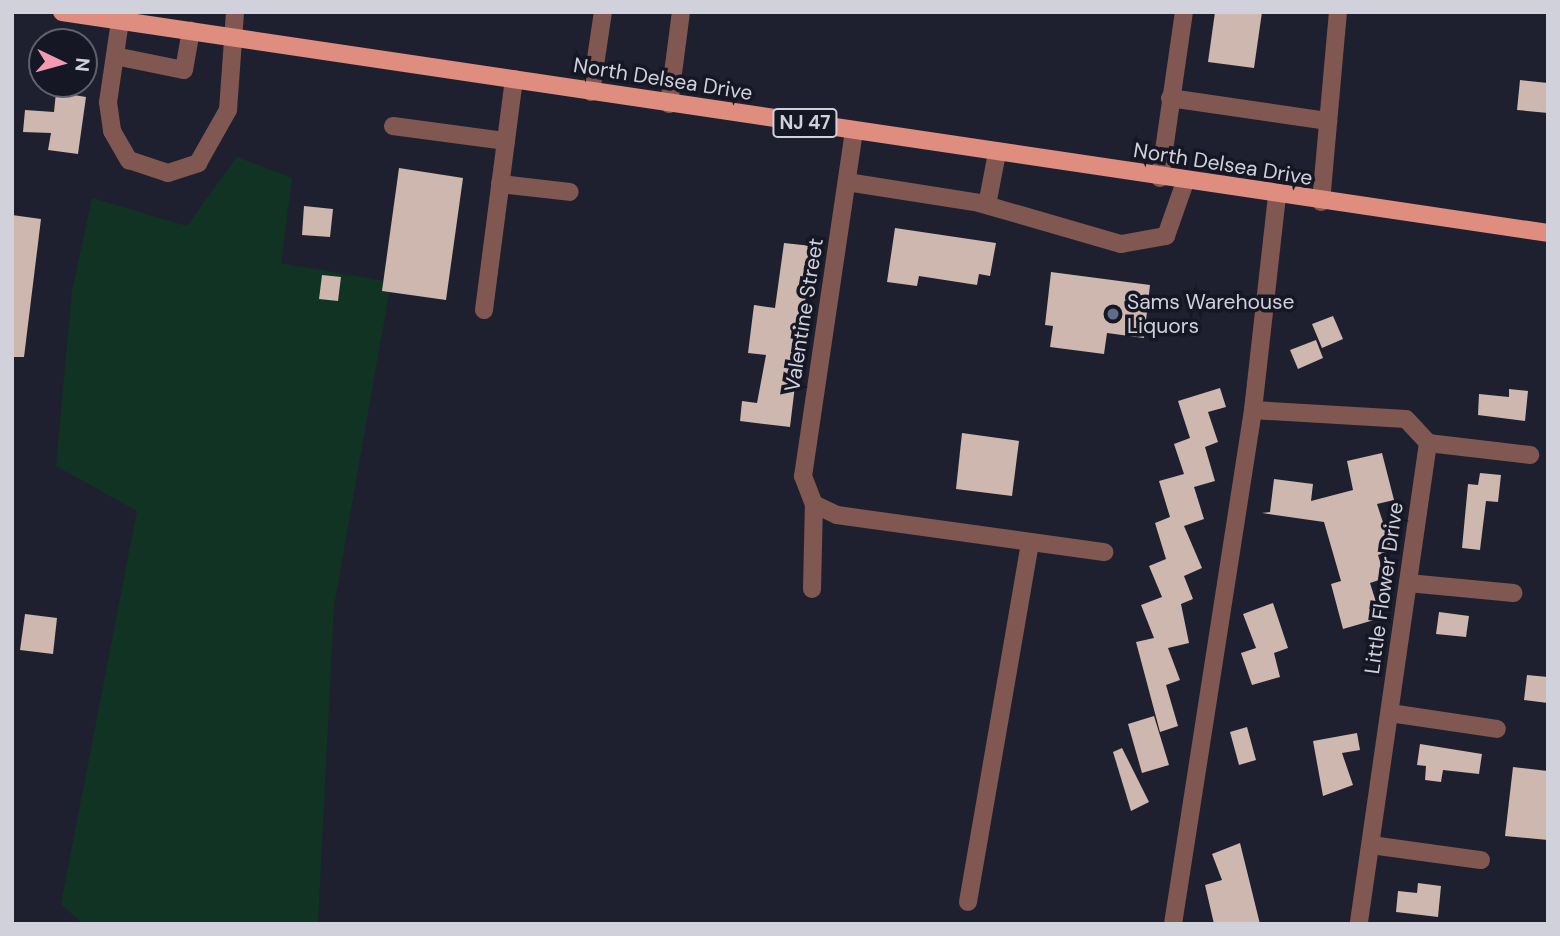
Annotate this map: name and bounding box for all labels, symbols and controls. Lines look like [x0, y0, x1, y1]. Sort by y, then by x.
north arrow [28, 28, 98, 98]
street label: North Delsea Drive [572, 52, 754, 106]
text: N [69, 57, 95, 73]
road number: NJ 47 [772, 108, 838, 139]
street label: North Delsea Drive [1132, 137, 1314, 191]
street label: Valentine Street [779, 236, 829, 394]
place label: Sams Warehouse Liquors [1127, 289, 1294, 339]
marker: Sams Warehouse Liquors [1105, 306, 1121, 322]
street label: Little Flower Drive [1359, 500, 1409, 676]

